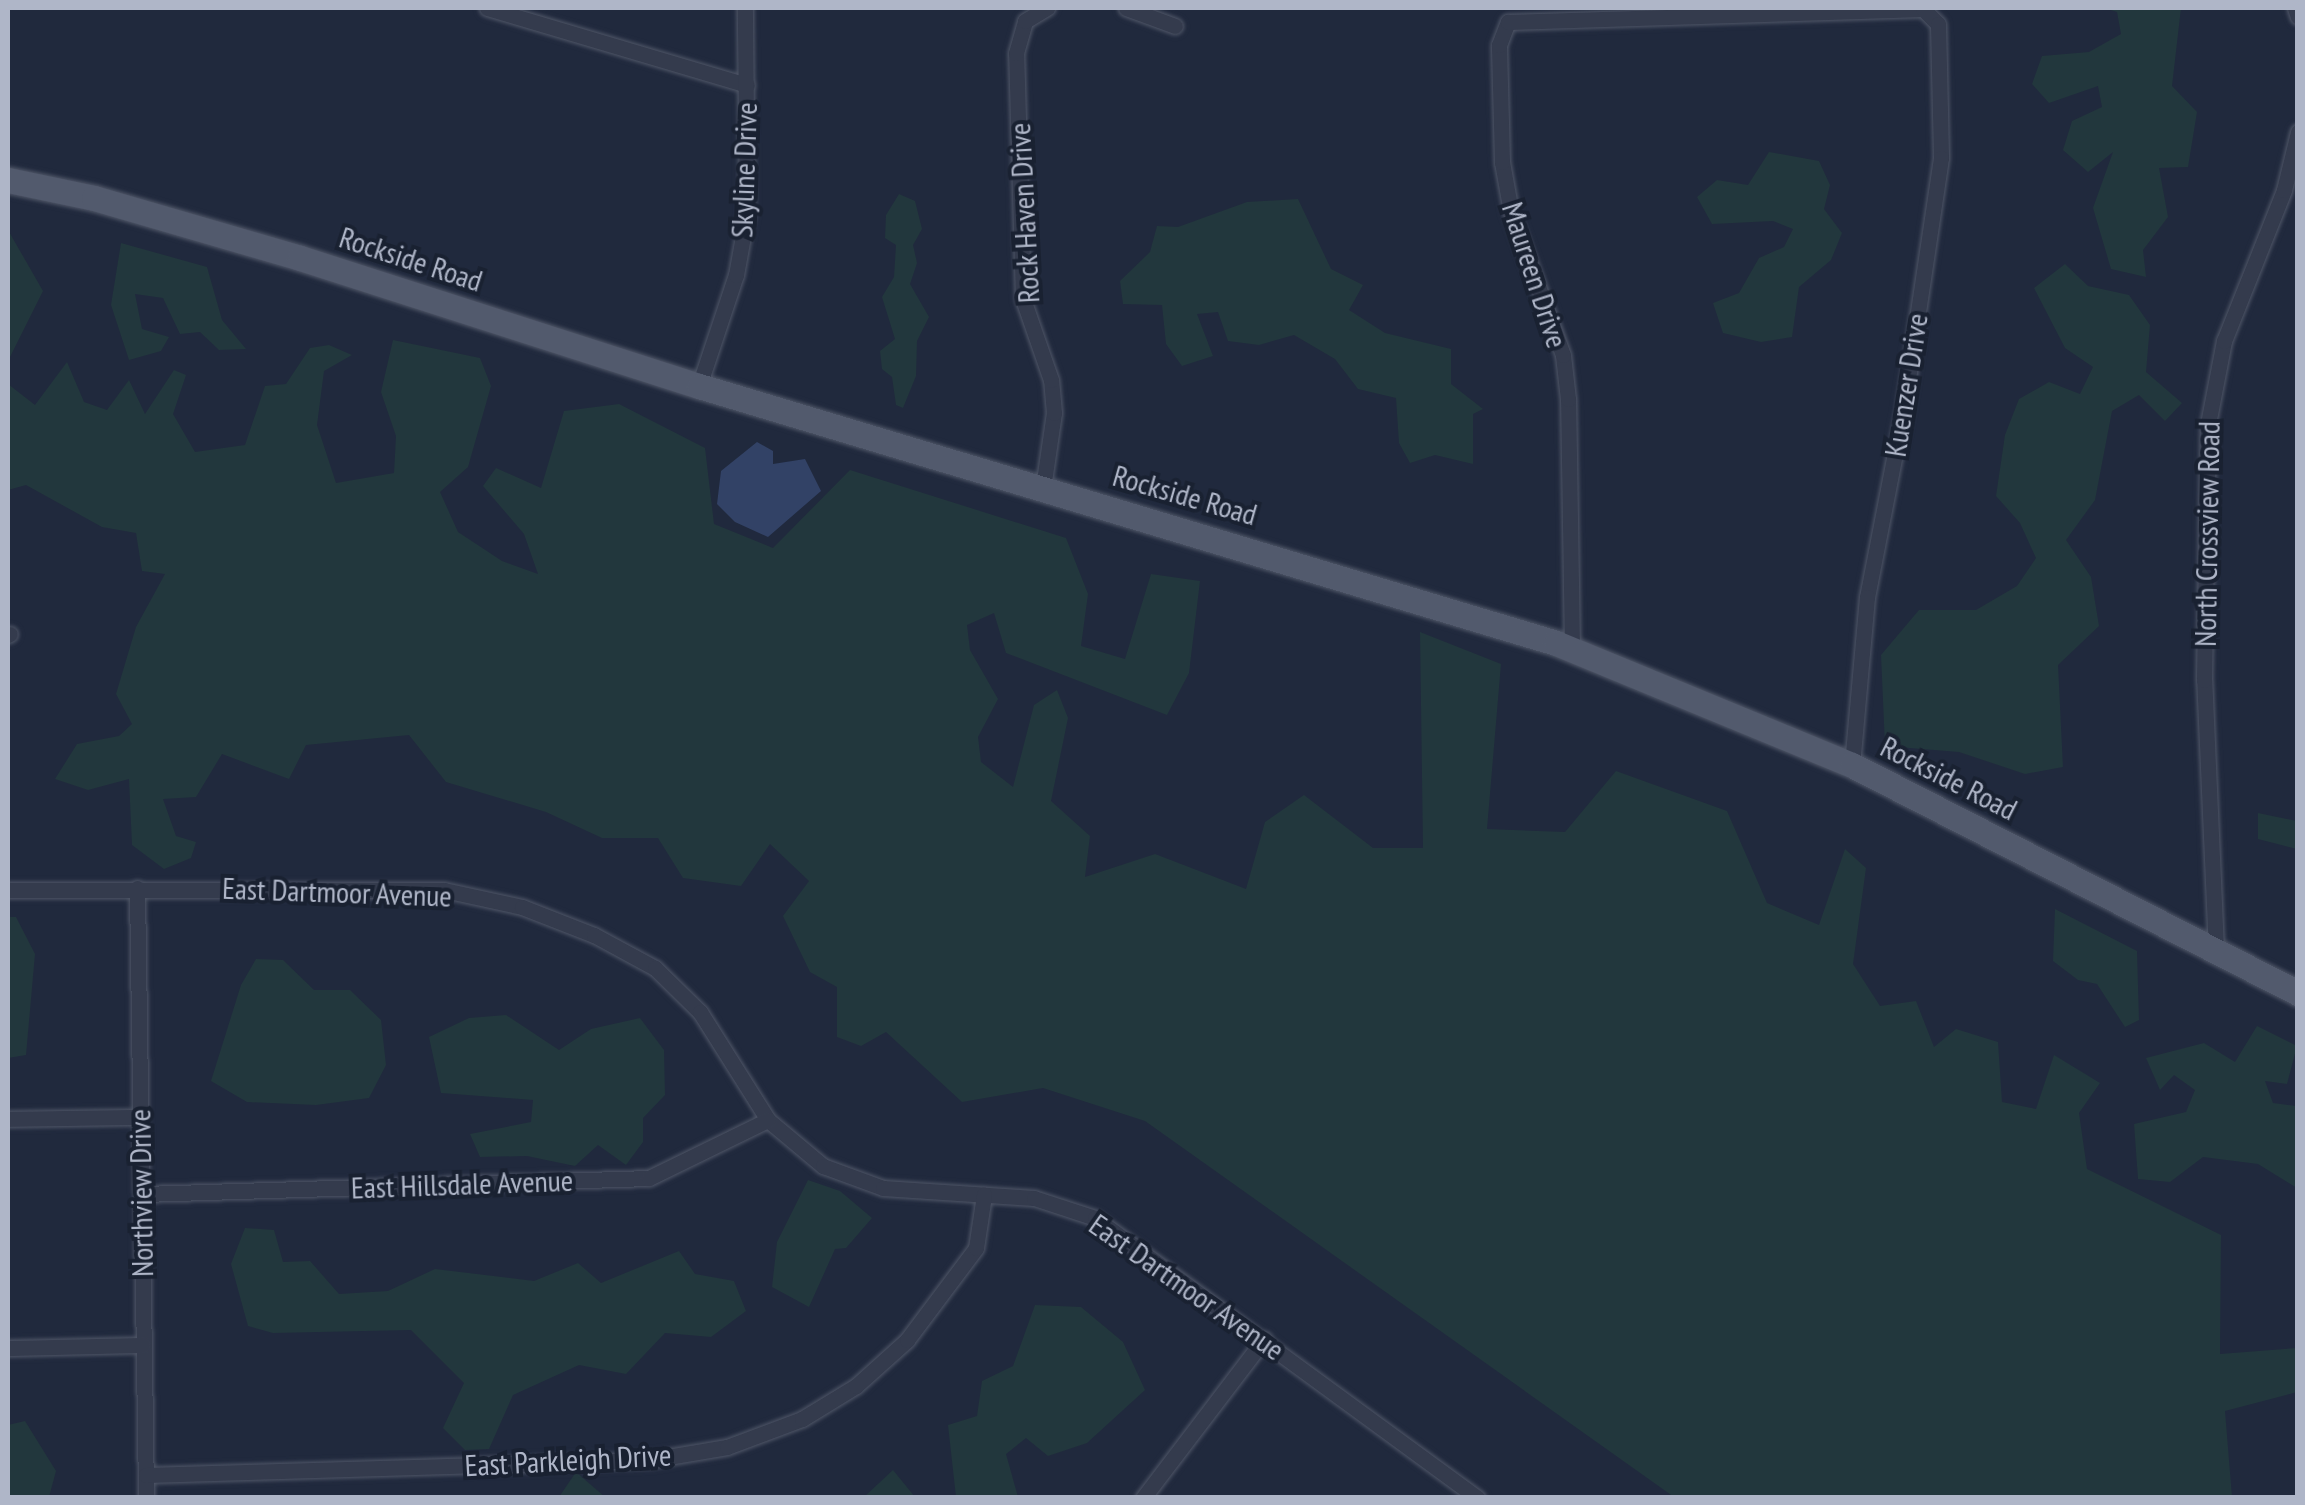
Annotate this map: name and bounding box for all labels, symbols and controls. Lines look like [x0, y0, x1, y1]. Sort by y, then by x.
street label: Skyline Drive [724, 102, 764, 238]
street label: Rock Haven Drive [1001, 122, 1047, 304]
street label: Maureen Drive [1495, 198, 1575, 352]
street label: Rockside Road [335, 219, 487, 299]
street label: Kuenzer Drive [1877, 311, 1935, 459]
street label: North Crossview Road [2187, 421, 2227, 647]
street label: Rockside Road [1109, 457, 1261, 533]
street label: Rockside Road [1875, 728, 2023, 828]
street label: East Dartmoor Avenue [221, 870, 453, 914]
street label: Northview Drive [122, 1109, 160, 1277]
street label: East Hillsdale Avenue [350, 1162, 574, 1206]
street label: East Dartmoor Avenue [1082, 1206, 1292, 1368]
street label: East Parkleigh Drive [464, 1437, 672, 1483]

